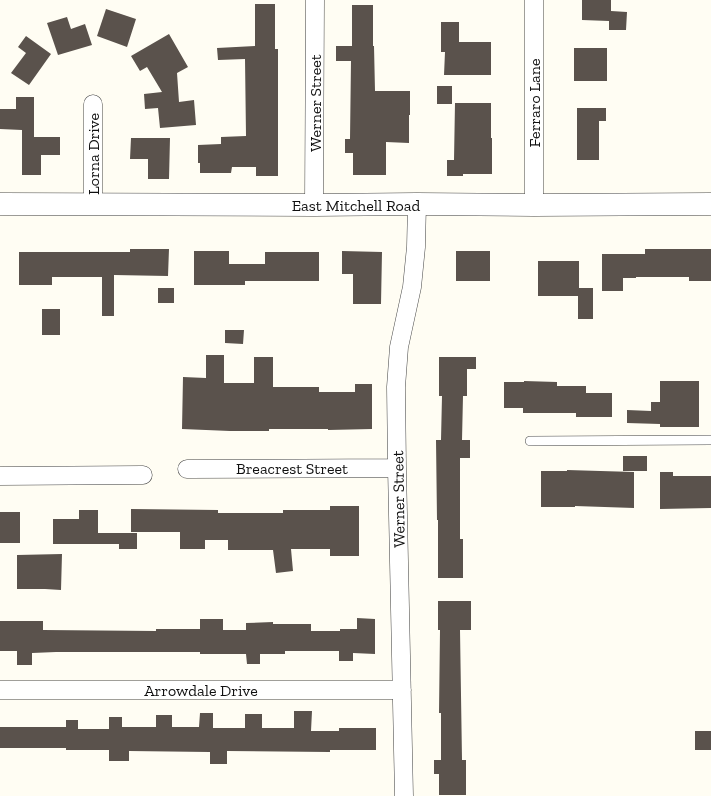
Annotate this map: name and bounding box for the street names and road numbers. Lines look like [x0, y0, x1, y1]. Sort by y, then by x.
street label: Werner Street [306, 54, 325, 152]
street label: Ferraro Lane [525, 59, 544, 148]
street label: Lorna Drive [84, 113, 103, 195]
street label: East Mitchell Road [292, 196, 421, 215]
street label: Werner Street [388, 450, 409, 548]
street label: Breacrest Street [236, 459, 348, 478]
street label: Arrowdale Drive [144, 681, 258, 700]

